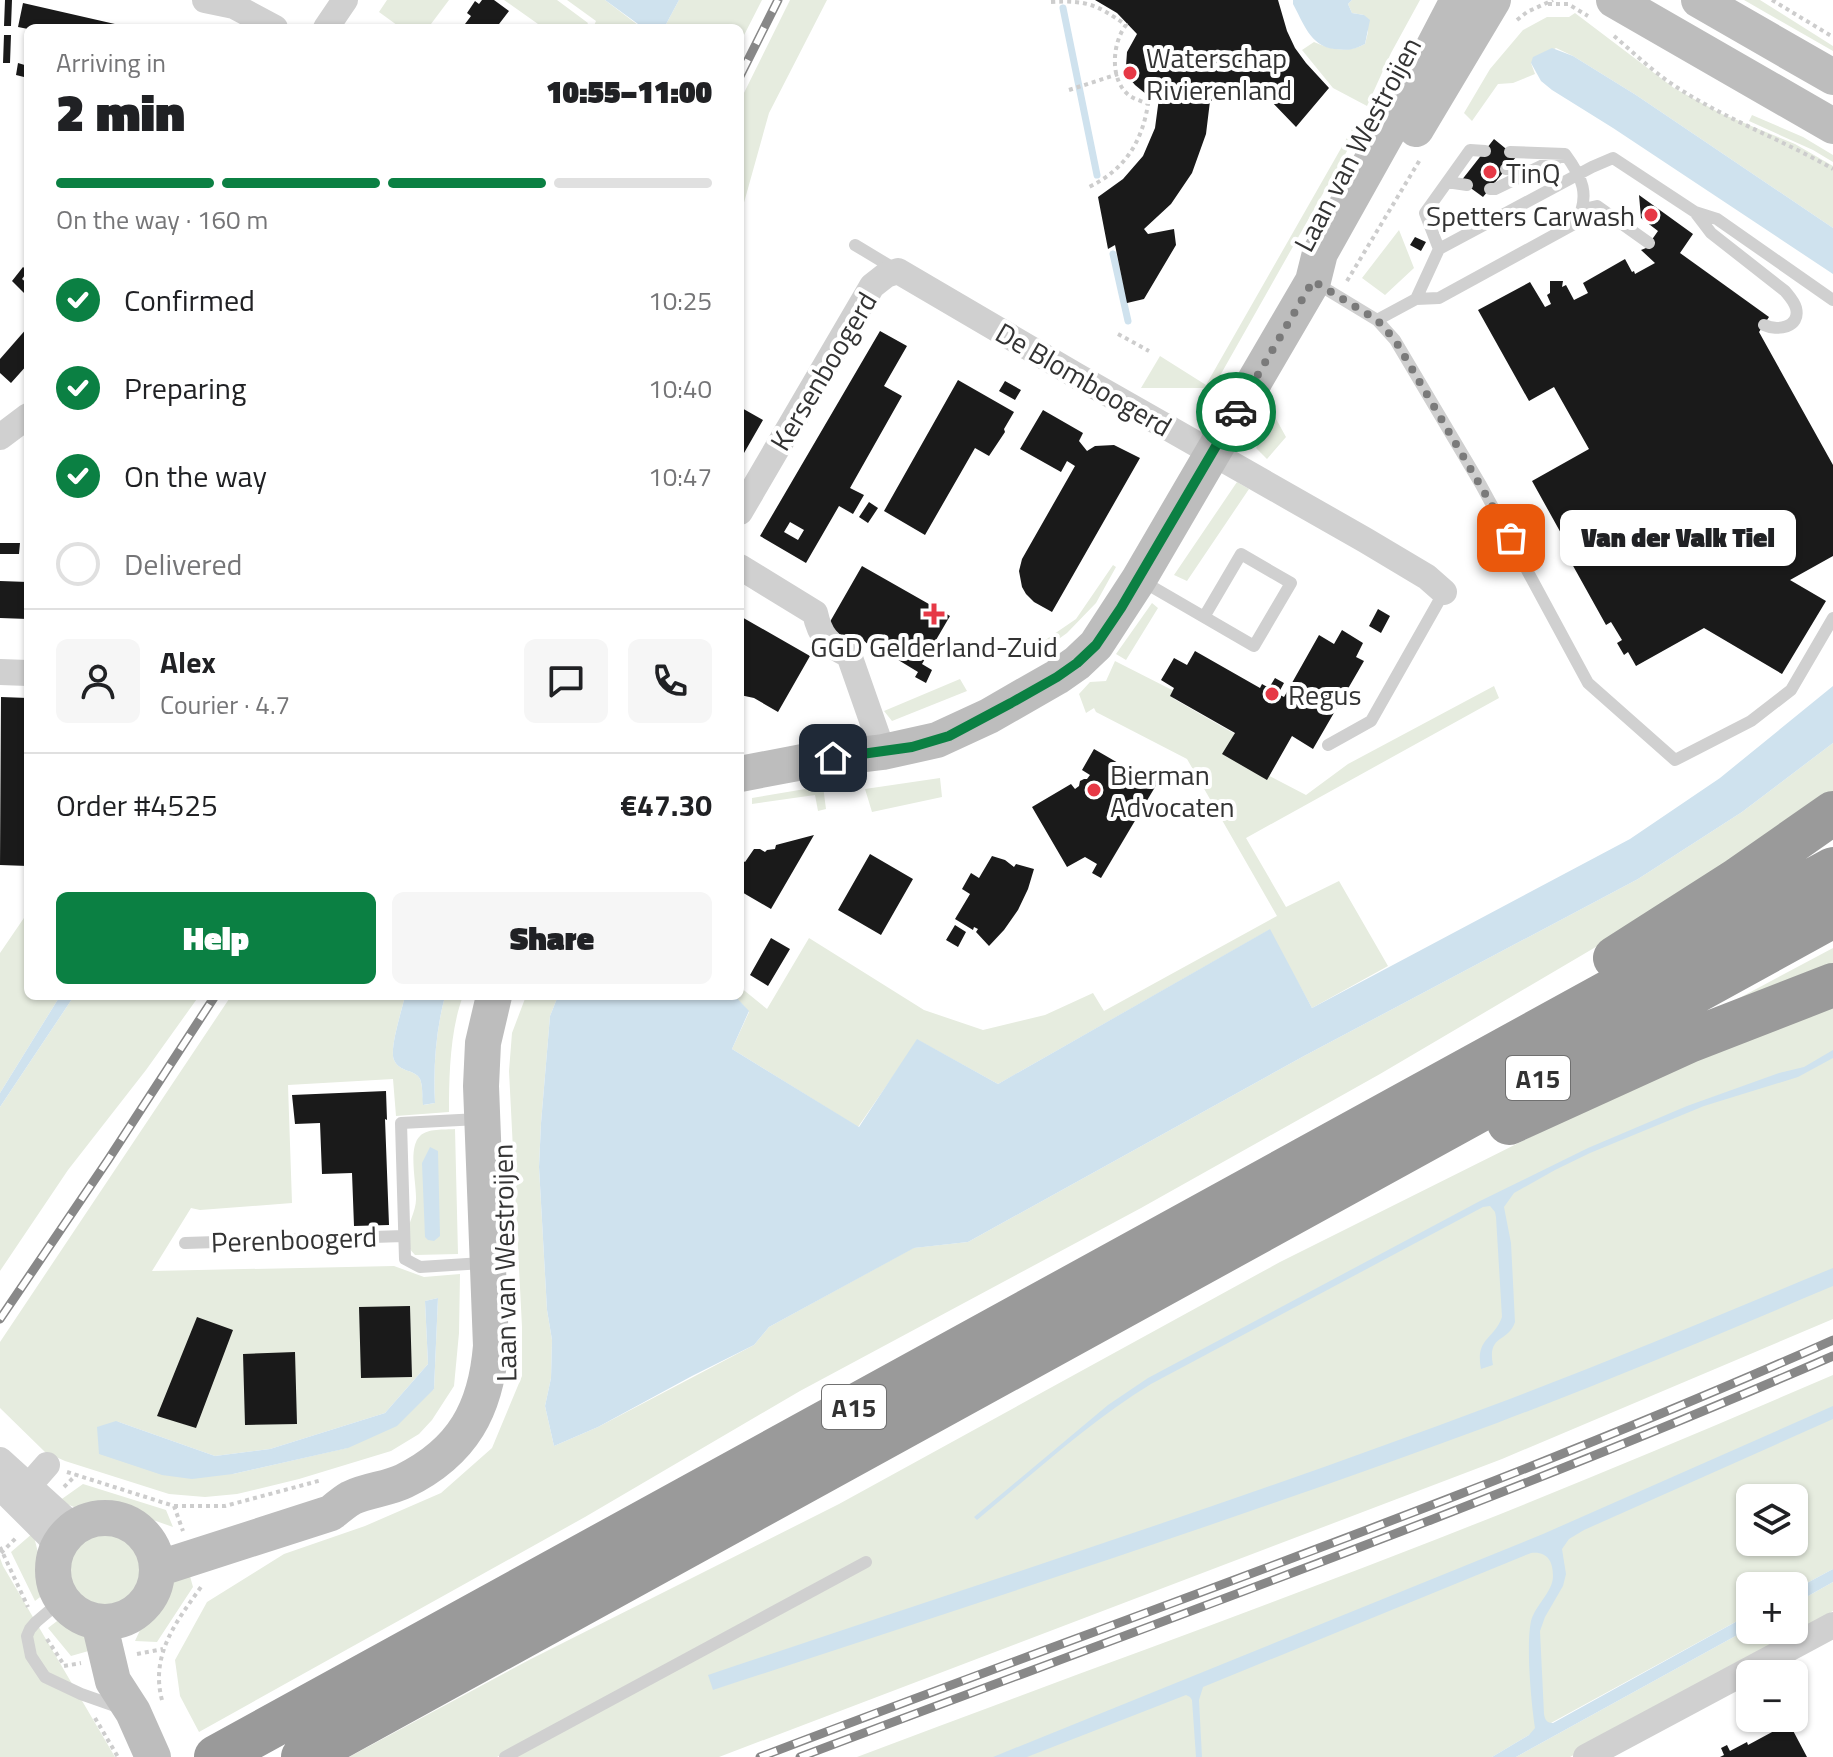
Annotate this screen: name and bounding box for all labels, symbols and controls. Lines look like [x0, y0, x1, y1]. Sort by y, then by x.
street label: Laan van Westroijen [1282, 29, 1432, 259]
place label: Waterschap Rivierenland [1146, 36, 1292, 111]
text: Arriving in [56, 43, 166, 82]
marker: Waterschap Rivierenland [1121, 64, 1139, 82]
text: 10:55–11:00 [546, 69, 712, 115]
text: 2 min [56, 72, 185, 151]
place label: TinQ [1506, 151, 1560, 194]
marker: TinQ [1481, 163, 1499, 181]
place label: Spetters Carwash [1426, 194, 1635, 237]
text: On the way · 160 m [56, 200, 268, 239]
marker: Spetters Carwash [1642, 206, 1660, 224]
text: Confirmed [124, 277, 255, 323]
icon: check [56, 278, 100, 322]
text: 10:25 [648, 281, 712, 320]
street label: Kersenboogerd [759, 283, 887, 459]
street label: De Blomboogerd [988, 311, 1180, 447]
text: Preparing [124, 365, 246, 411]
icon: check [56, 366, 100, 410]
text: 10:40 [648, 369, 712, 408]
courier [1196, 372, 1276, 452]
icon: car [1214, 390, 1258, 434]
text: On the way [124, 453, 267, 499]
icon: check [56, 454, 100, 498]
text: 10:47 [648, 457, 712, 496]
pin [1477, 504, 1545, 572]
callout: Van der Valk Tiel [1559, 510, 1795, 566]
icon: bag [1489, 516, 1533, 560]
text: Van der Valk Tiel [1581, 518, 1775, 557]
text: Delivered [124, 541, 242, 587]
marker: GGD Gelderland-Zuid [923, 603, 945, 625]
place label: GGD Gelderland-Zuid [810, 625, 1058, 668]
button: person [56, 639, 140, 723]
text: Alex [160, 639, 216, 685]
button: chat [524, 639, 608, 723]
button: phone [628, 639, 712, 723]
place label: Regus [1288, 673, 1361, 716]
text: Courier · 4.7 [160, 685, 290, 724]
marker: Regus [1263, 685, 1281, 703]
pin [799, 724, 867, 792]
icon: home [811, 736, 855, 780]
place label: Bierman Advocaten [1110, 753, 1235, 828]
marker: Bierman Advocaten [1085, 781, 1103, 799]
text: Order #4525 [56, 782, 218, 828]
text: €47.30 [620, 782, 712, 828]
button: Help [56, 892, 376, 984]
button: Share [392, 892, 712, 984]
road number: A15 [1506, 1056, 1570, 1100]
street label: Laan van Westroijen [480, 1144, 528, 1382]
street label: Perenboogerd [210, 1215, 378, 1263]
road number: A15 [822, 1385, 886, 1429]
map controls [1736, 1484, 1808, 1732]
button: layers [1736, 1484, 1808, 1556]
button: + [1736, 1572, 1808, 1644]
button: − [1736, 1660, 1808, 1732]

